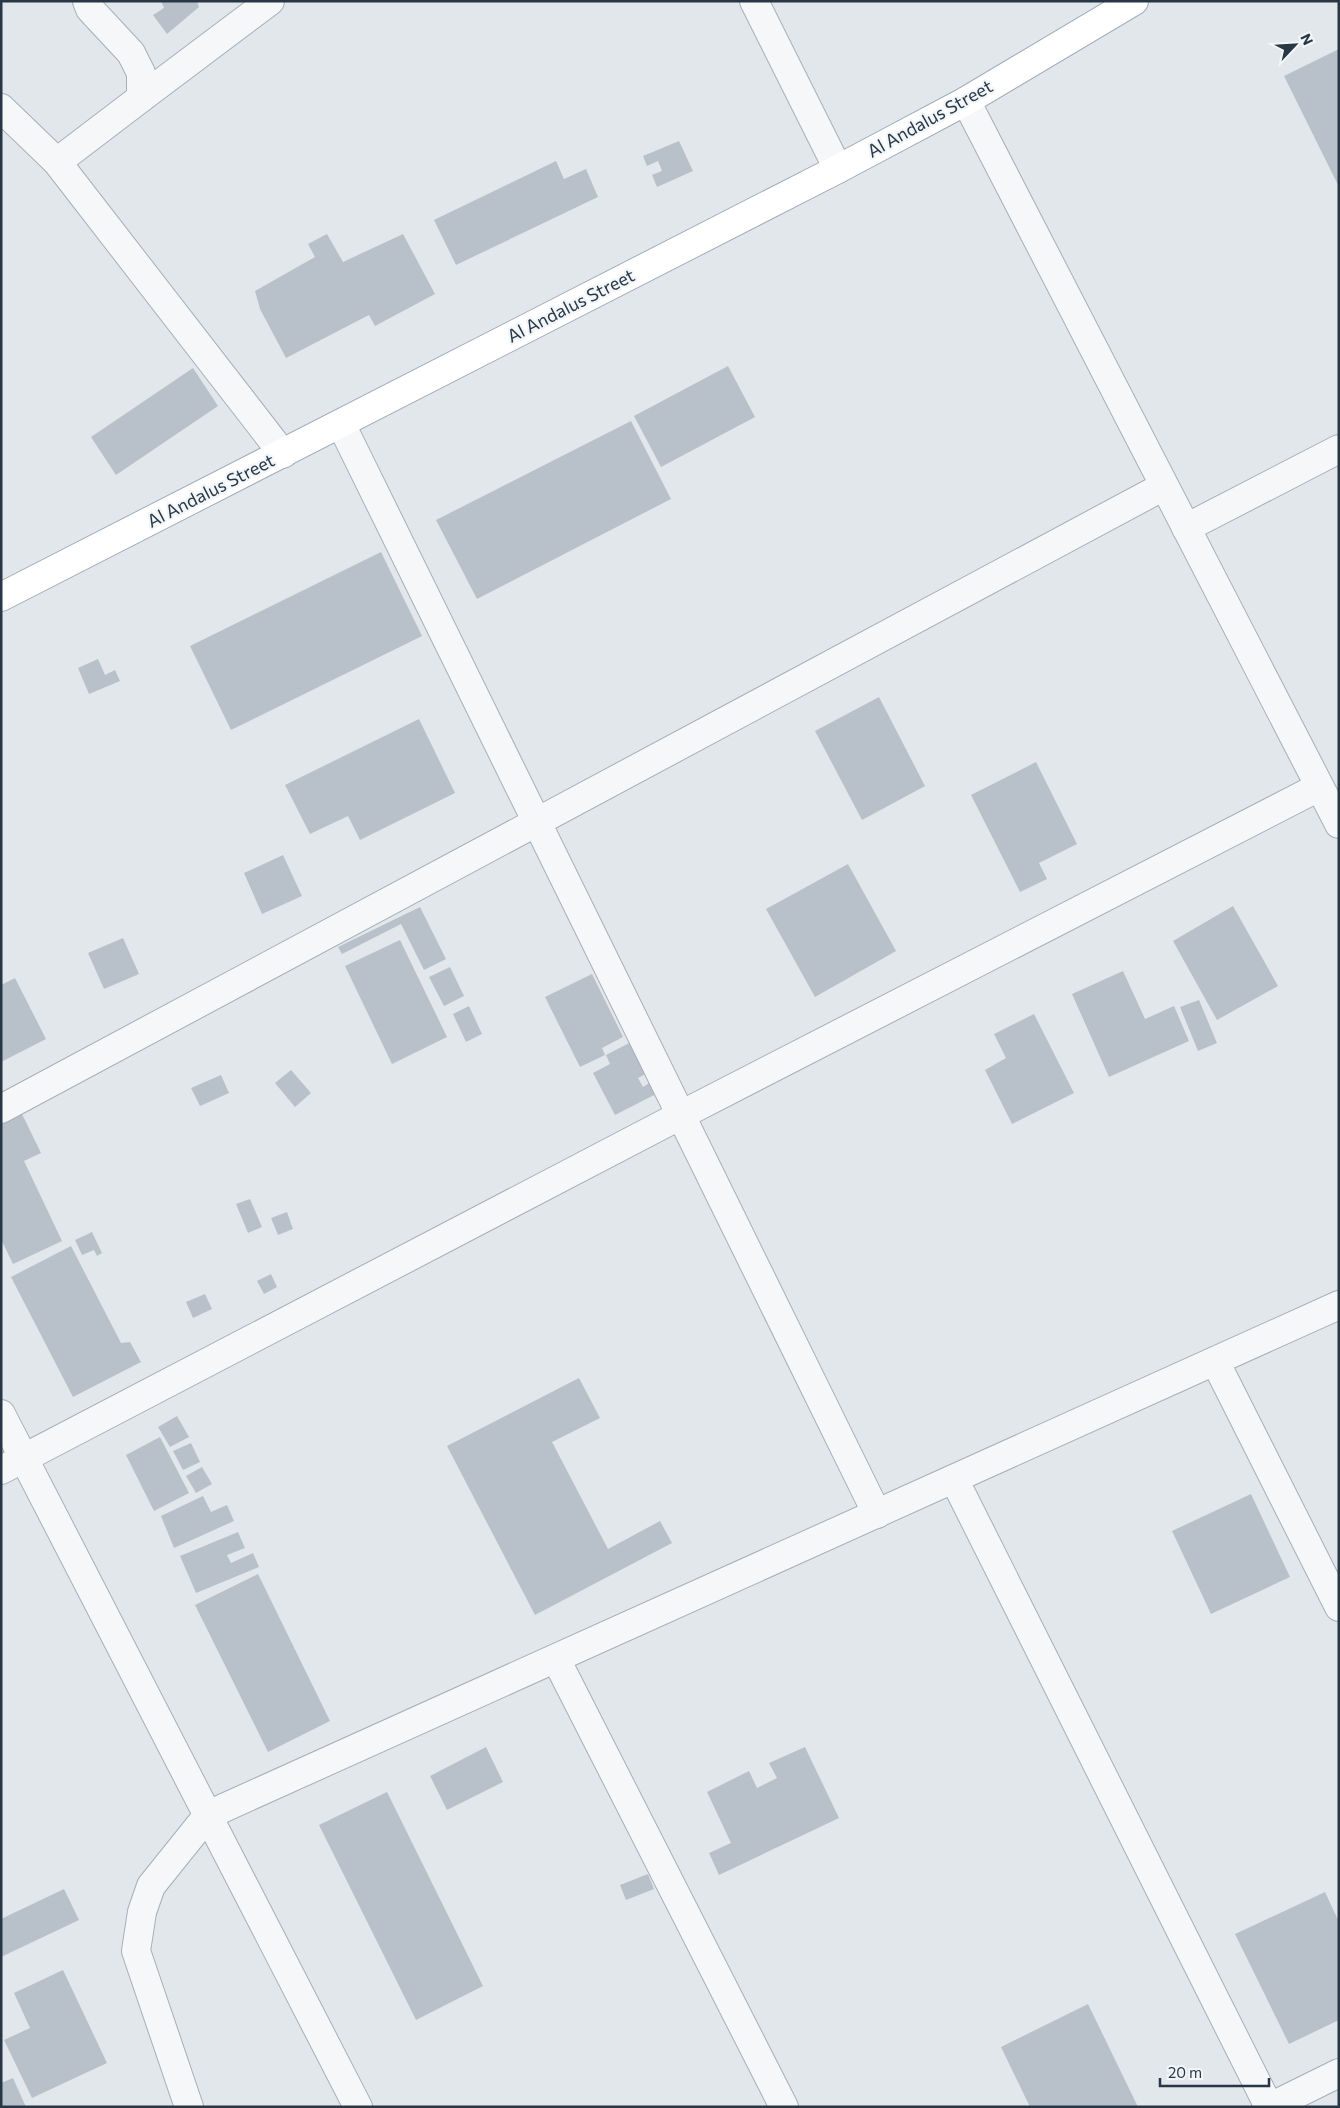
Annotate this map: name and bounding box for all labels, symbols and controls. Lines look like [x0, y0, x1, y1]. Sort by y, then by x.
north arrow [1270, 20, 1320, 70]
text: N [1297, 31, 1317, 48]
street label: Al Andalus Street [863, 75, 996, 162]
street label: Al Andalus Street [503, 264, 638, 347]
street label: Al Andalus Street [143, 449, 278, 532]
scale bar [1160, 2056, 1269, 2088]
text: 20 m [1168, 2063, 1202, 2081]

